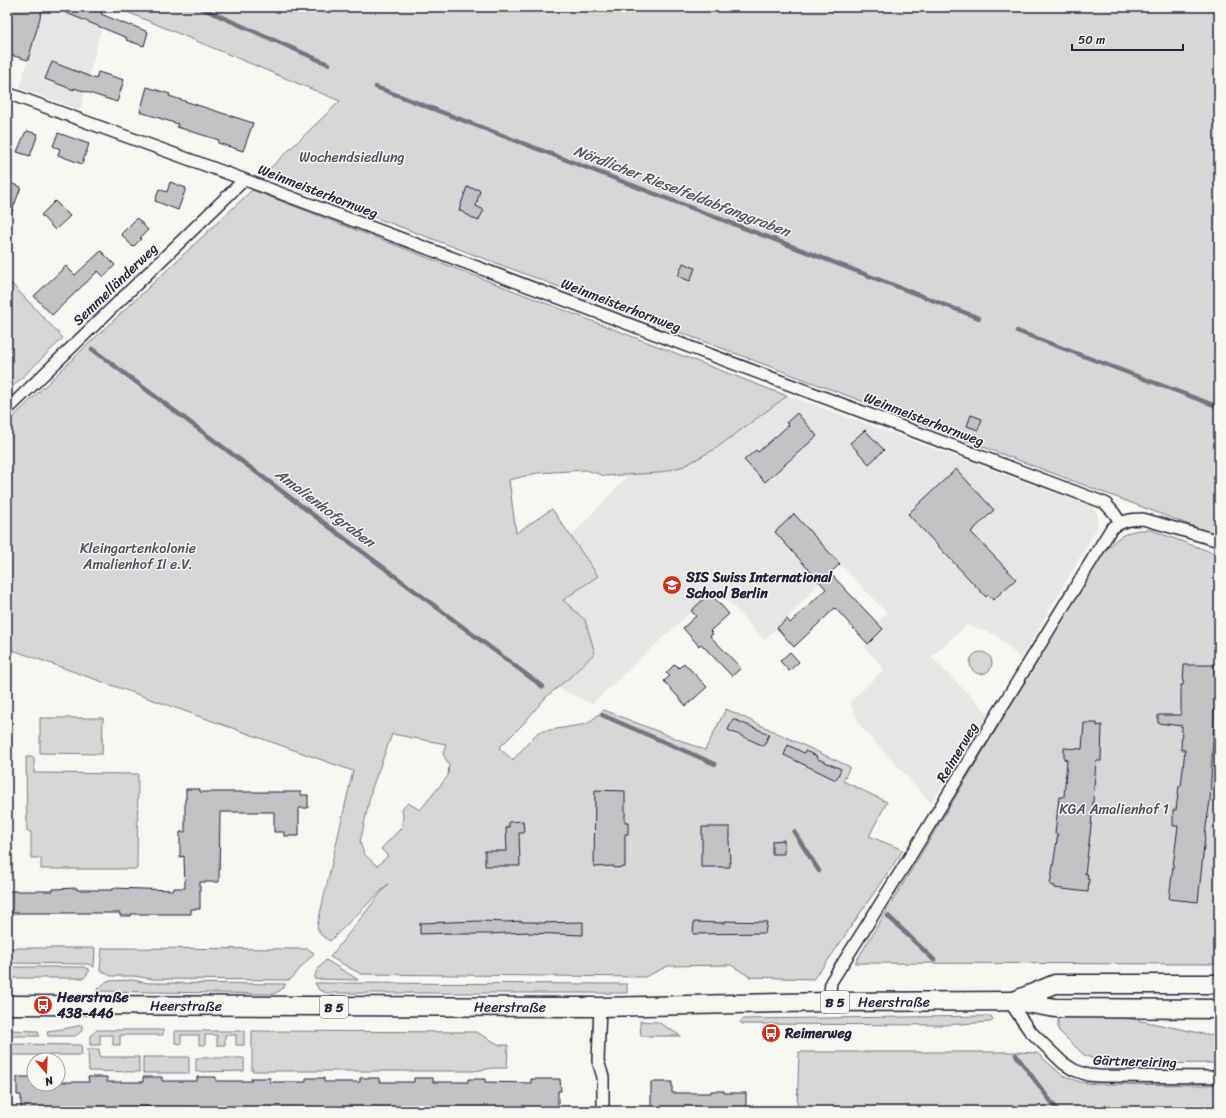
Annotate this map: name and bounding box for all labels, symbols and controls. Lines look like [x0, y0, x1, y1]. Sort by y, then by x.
scale bar [1072, 26, 1183, 52]
text: 50 m [1078, 29, 1105, 51]
water label: Nördlicher Rieselfeldabfanggraben [570, 138, 796, 245]
park label: Wochendsiedlung [299, 145, 405, 170]
street label: Weinmeisterhornweg [254, 157, 382, 226]
street label: Semmelländerweg [67, 237, 164, 332]
street label: Weinmeisterhornweg [557, 271, 685, 340]
street label: Weinmeisterhornweg [860, 385, 988, 454]
water label: Amalienhofgraben [269, 461, 382, 555]
park label: Kleingartenkolonie Amalienhof II e.V. [80, 536, 196, 577]
place label: SIS Swiss International School Berlin [685, 565, 833, 606]
school or university icon: SIS Swiss International School Berlin [661, 574, 683, 596]
street label: Reimerweg [930, 717, 985, 787]
park label: KGA Amalienhof 1 [1059, 797, 1169, 822]
place label: Heerstraße 438-446 [56, 985, 130, 1026]
street label: Heerstraße [858, 989, 930, 1015]
road number: B 5 [821, 991, 849, 1013]
street label: Heerstraße [150, 993, 222, 1019]
bus stop icon: Heerstraße 438-446 [32, 994, 54, 1016]
street label: Heerstraße [474, 995, 546, 1020]
road number: B 5 [320, 996, 348, 1018]
place label: Reimerweg [784, 1021, 853, 1046]
bus stop icon: Reimerweg [760, 1022, 782, 1044]
street label: Gärtnereiring [1093, 1048, 1177, 1075]
north arrow [26, 1052, 66, 1092]
text: N [42, 1070, 57, 1091]

